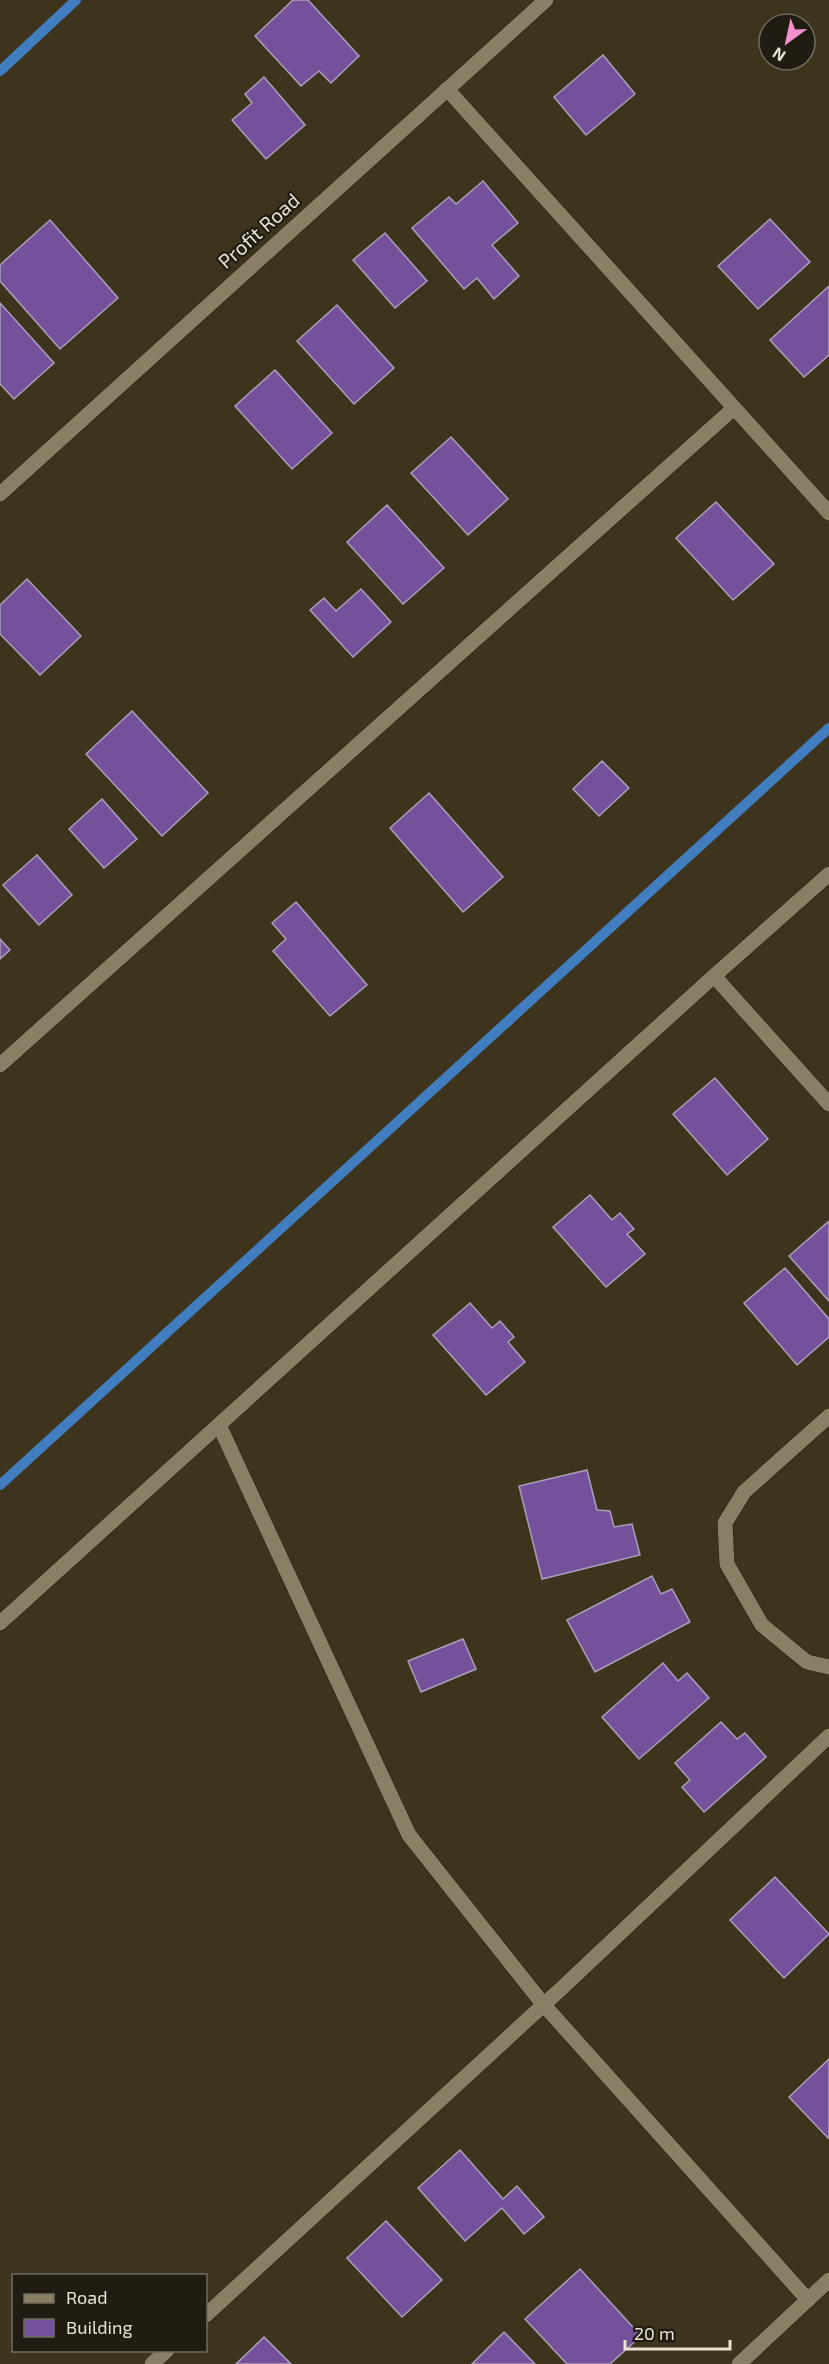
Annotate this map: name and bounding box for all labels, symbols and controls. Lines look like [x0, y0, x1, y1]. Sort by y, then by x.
north arrow [757, 12, 817, 72]
text: N [769, 44, 789, 66]
street label: Profit Road [213, 187, 304, 273]
legend [12, 2274, 207, 2352]
text: Road [66, 2286, 107, 2308]
scale bar [625, 2313, 730, 2351]
text: Building [66, 2316, 133, 2338]
text: 20 m [634, 2322, 675, 2344]

